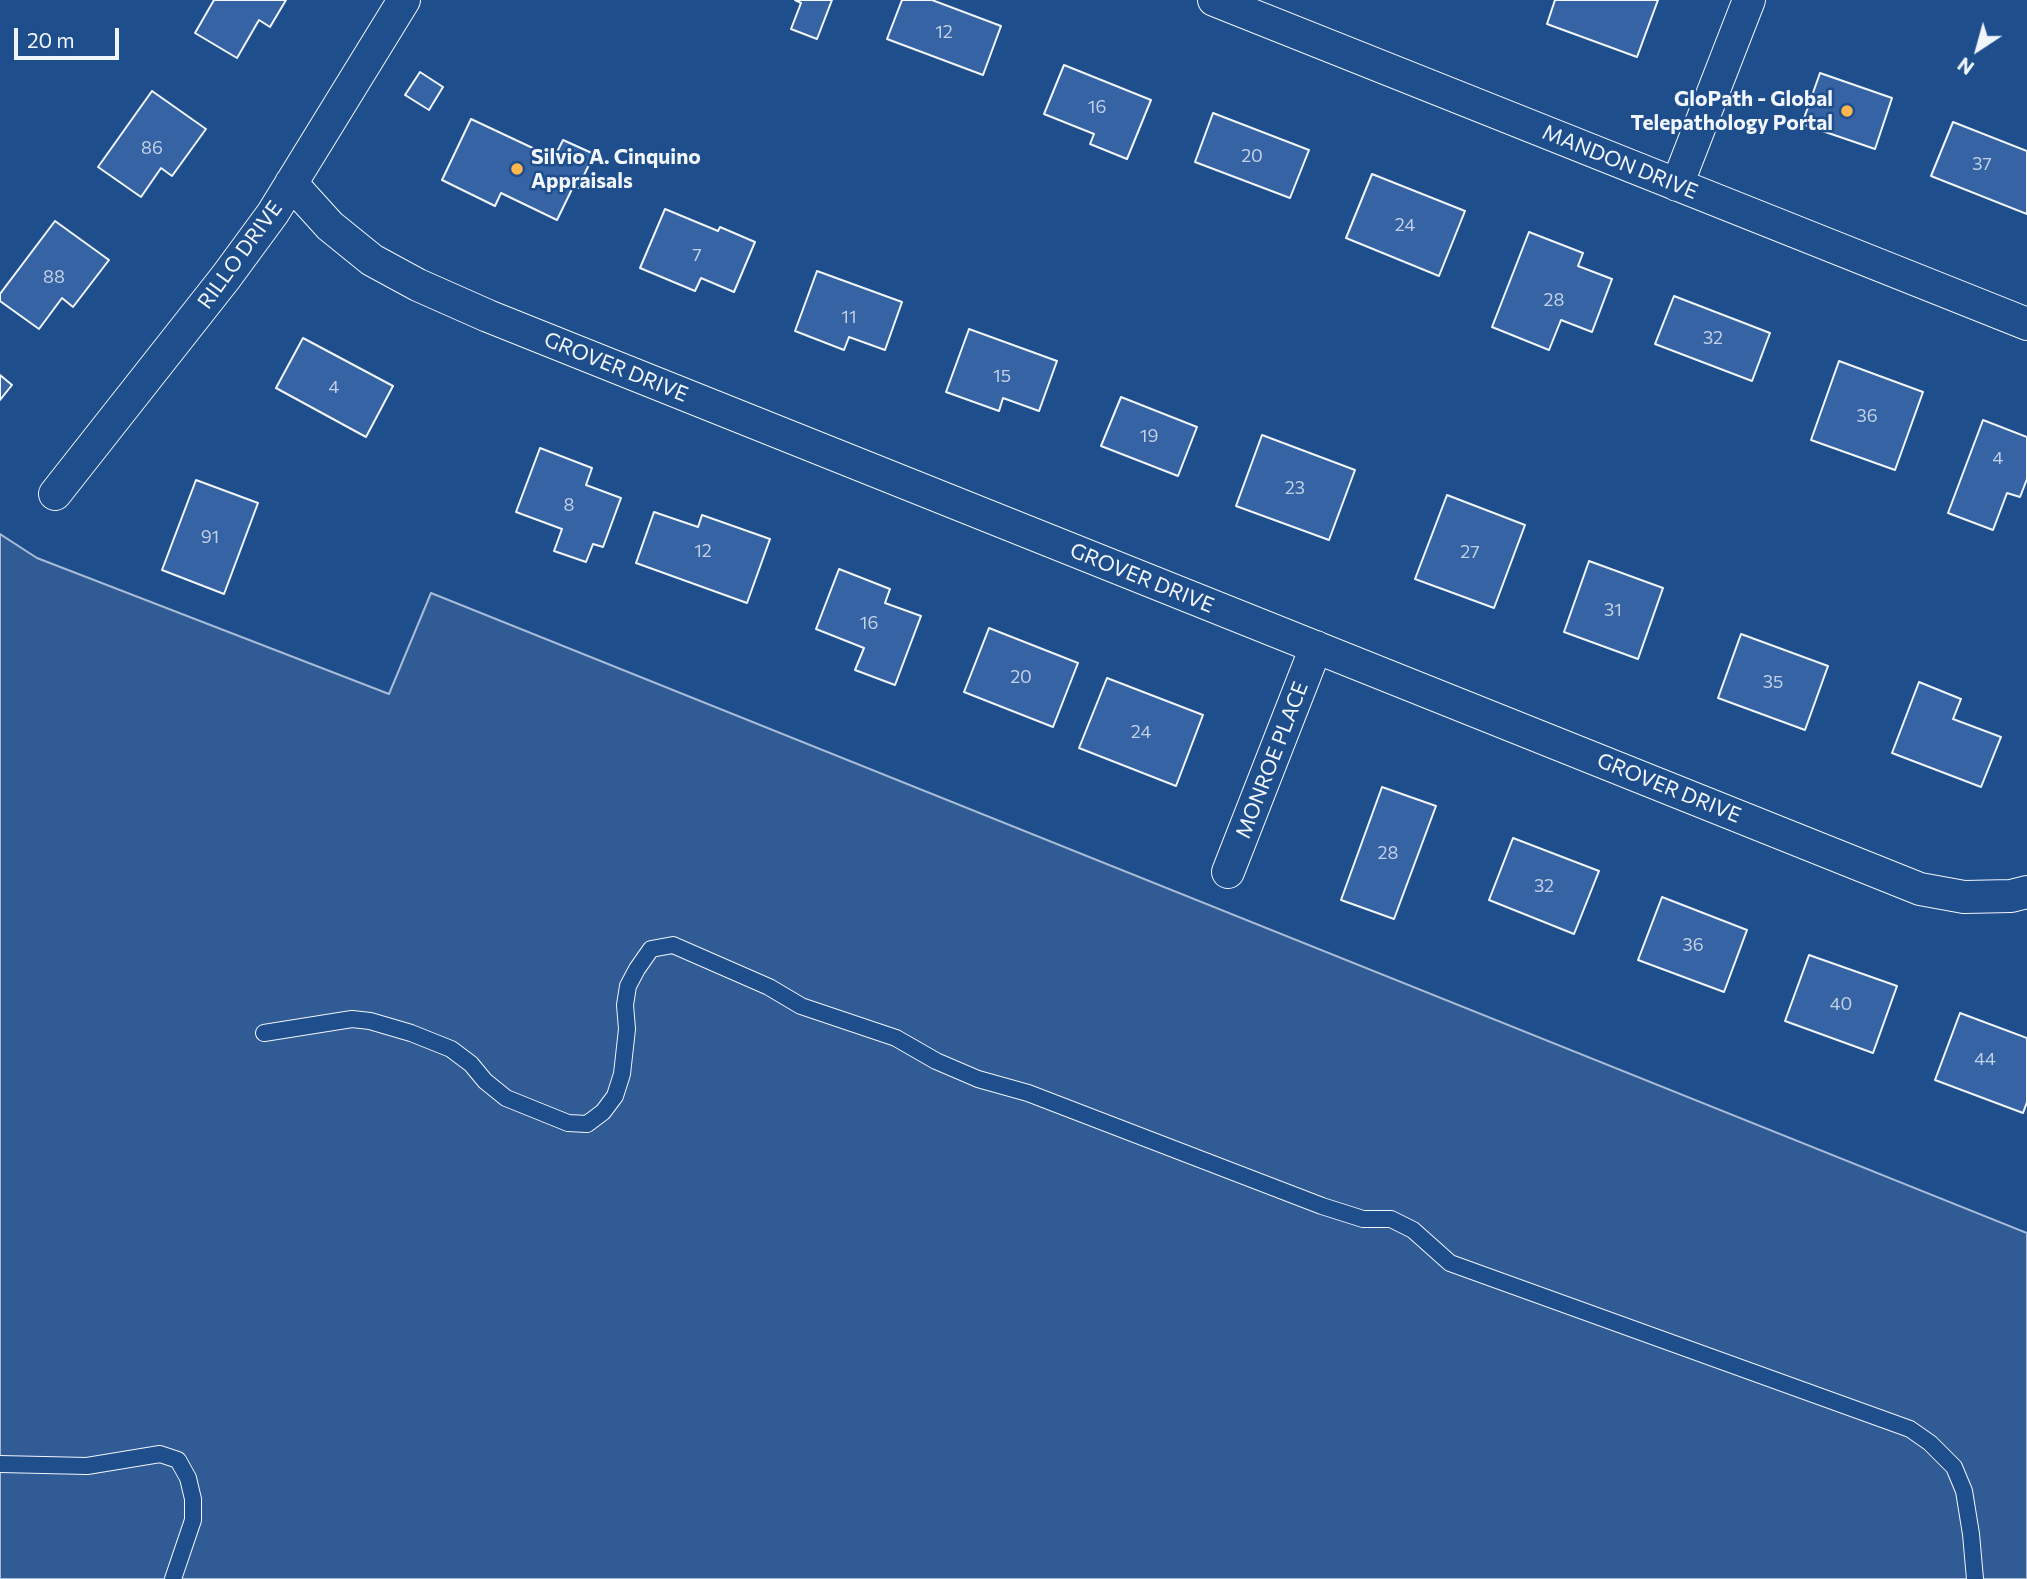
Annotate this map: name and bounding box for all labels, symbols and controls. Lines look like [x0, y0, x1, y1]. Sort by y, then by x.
scale bar [18, 14, 122, 58]
north arrow [1943, 14, 2013, 84]
house number: 12 [935, 21, 953, 43]
text: 20 m [27, 27, 75, 52]
text: N [1953, 53, 1978, 80]
place label: GloPath - Global Telepathology Portal [1631, 86, 1833, 136]
house number: 16 [1088, 96, 1106, 118]
marker: GloPath - Global Telepathology Portal [1839, 103, 1855, 119]
street label: MANDON DRIVE [1539, 119, 1701, 205]
house number: 86 [141, 137, 163, 159]
place label: Silvio A. Cinquino Appraisals [531, 144, 701, 194]
house number: 20 [1241, 145, 1263, 167]
house number: 37 [1972, 153, 1992, 175]
marker: Silvio A. Cinquino Appraisals [509, 161, 525, 177]
street label: RILLO DRIVE [192, 196, 288, 314]
house number: 24 [1395, 214, 1415, 236]
house number: 7 [692, 244, 702, 266]
house number: 88 [43, 266, 65, 288]
house number: 28 [1544, 289, 1564, 311]
house number: 11 [841, 306, 857, 328]
street label: GROVER DRIVE [540, 327, 692, 407]
house number: 32 [1703, 327, 1723, 349]
house number: 15 [993, 365, 1011, 387]
house number: 4 [329, 376, 339, 398]
house number: 36 [1856, 405, 1878, 427]
house number: 19 [1140, 425, 1158, 447]
house number: 4 [1993, 447, 2003, 469]
house number: 23 [1285, 477, 1305, 499]
house number: 8 [564, 494, 574, 516]
house number: 91 [201, 526, 219, 548]
street label: GROVER DRIVE [1066, 538, 1218, 618]
house number: 12 [694, 540, 712, 562]
house number: 27 [1460, 541, 1480, 563]
house number: 31 [1604, 599, 1622, 621]
house number: 16 [860, 612, 878, 634]
house number: 20 [1010, 666, 1032, 688]
house number: 35 [1763, 671, 1783, 693]
street label: MONROE PLACE [1230, 678, 1314, 842]
house number: 24 [1131, 721, 1151, 743]
street label: GROVER DRIVE [1593, 748, 1745, 828]
house number: 28 [1378, 842, 1398, 864]
house number: 32 [1534, 875, 1554, 897]
house number: 36 [1682, 934, 1704, 956]
house number: 40 [1830, 993, 1852, 1015]
house number: 44 [1974, 1048, 1996, 1070]

